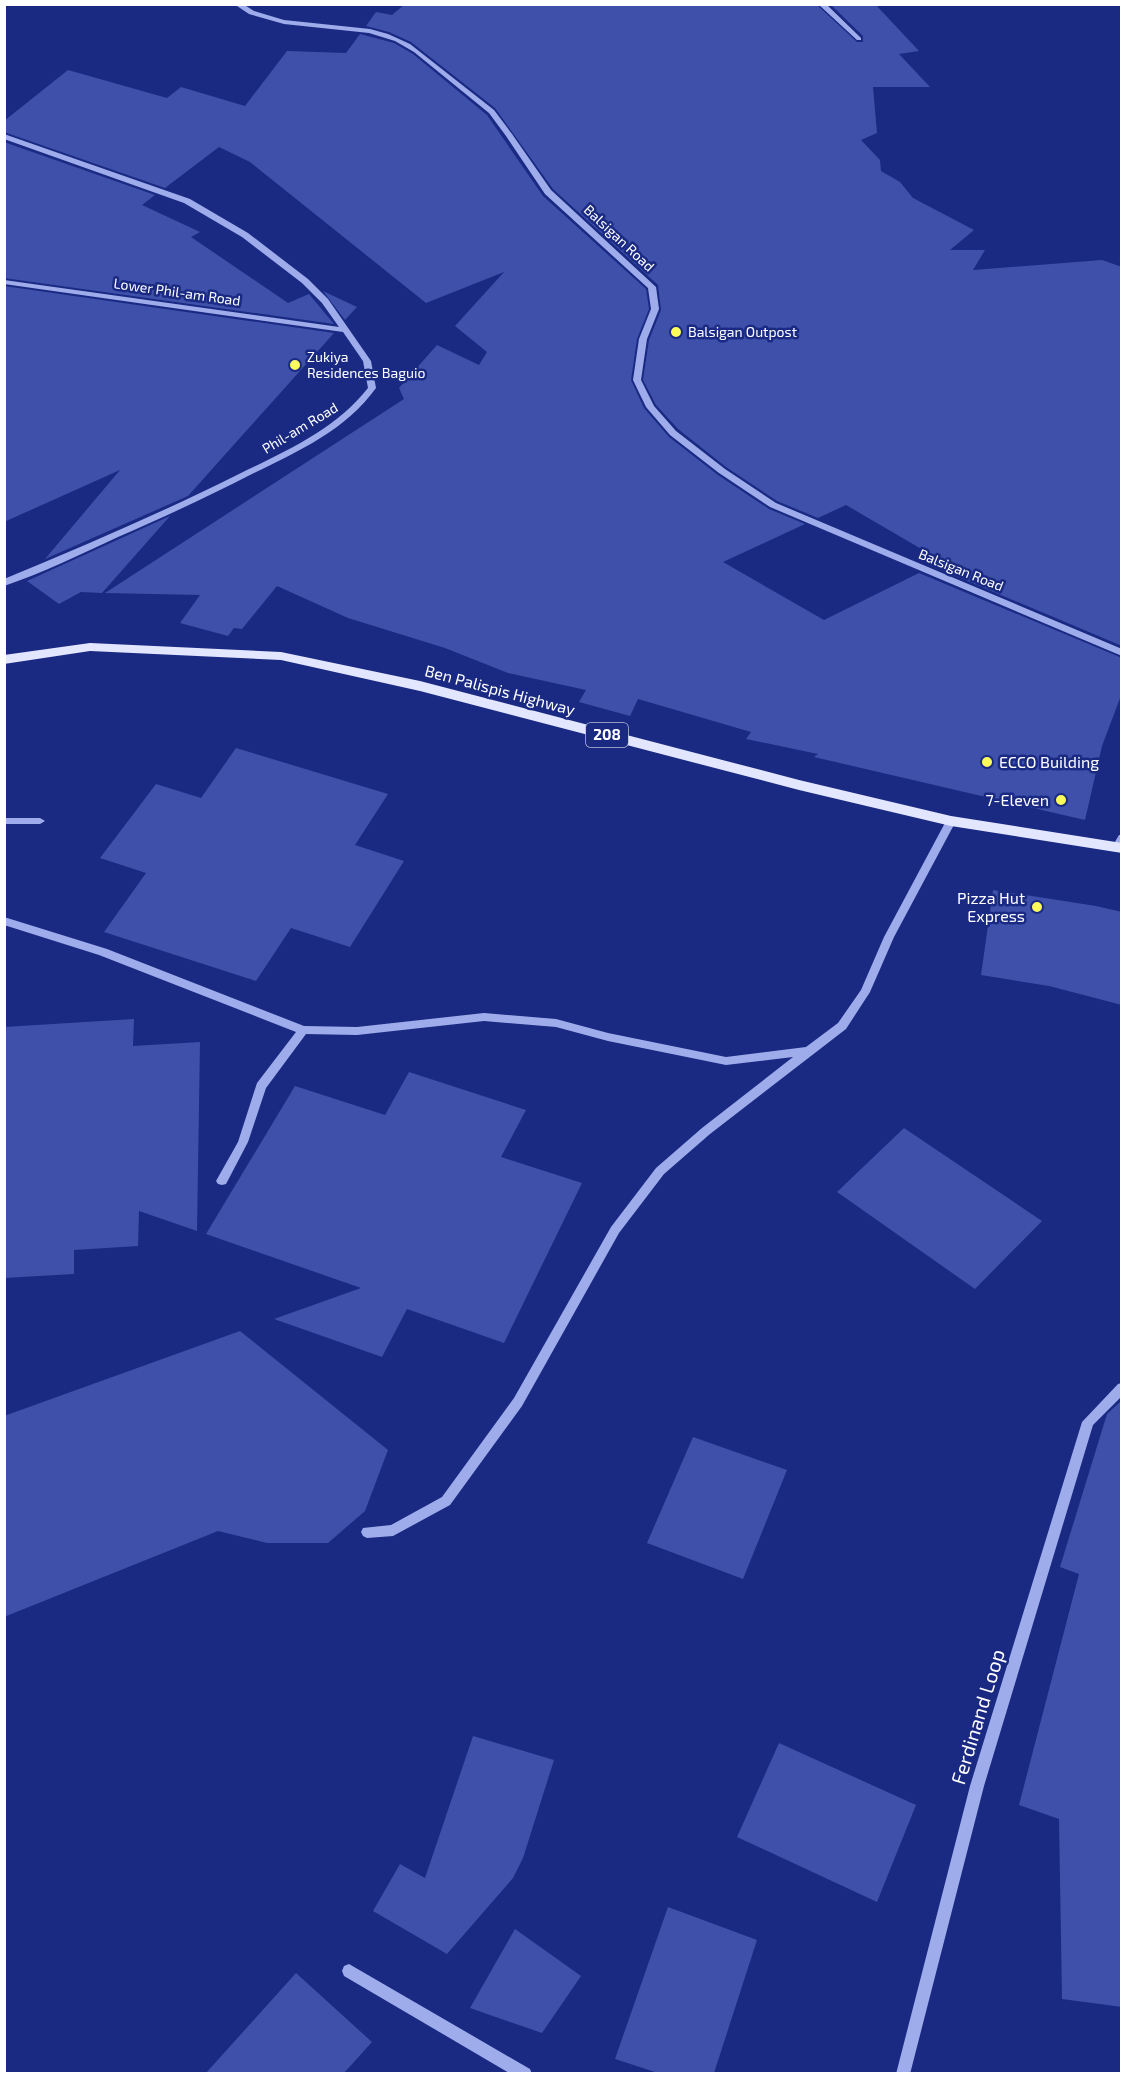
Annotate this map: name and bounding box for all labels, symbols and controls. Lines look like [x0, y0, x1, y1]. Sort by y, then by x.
street label: Balsigan Road [581, 201, 658, 275]
street label: Lower Phil-am Road [113, 274, 242, 309]
place label: Balsigan Outpost [688, 323, 797, 340]
marker: Balsigan Outpost [669, 325, 683, 339]
place label: Zukiya Residences Baguio [307, 348, 425, 381]
marker: Zukiya Residences Baguio [288, 358, 302, 372]
street label: Phil-am Road [259, 398, 341, 457]
street label: Balsigan Road [916, 545, 1006, 594]
street label: Ben Palispis Highway [423, 660, 578, 719]
road number: 208 [586, 723, 628, 747]
place label: ECCO Building [999, 752, 1099, 771]
marker: ECCO Building [980, 755, 994, 769]
place label: 7-Eleven [985, 790, 1049, 809]
marker: 7-Eleven [1054, 793, 1068, 807]
place label: Pizza Hut Express [957, 888, 1025, 925]
marker: Pizza Hut Express [1030, 900, 1044, 914]
street label: Ferdinand Loop [945, 1646, 1009, 1787]

